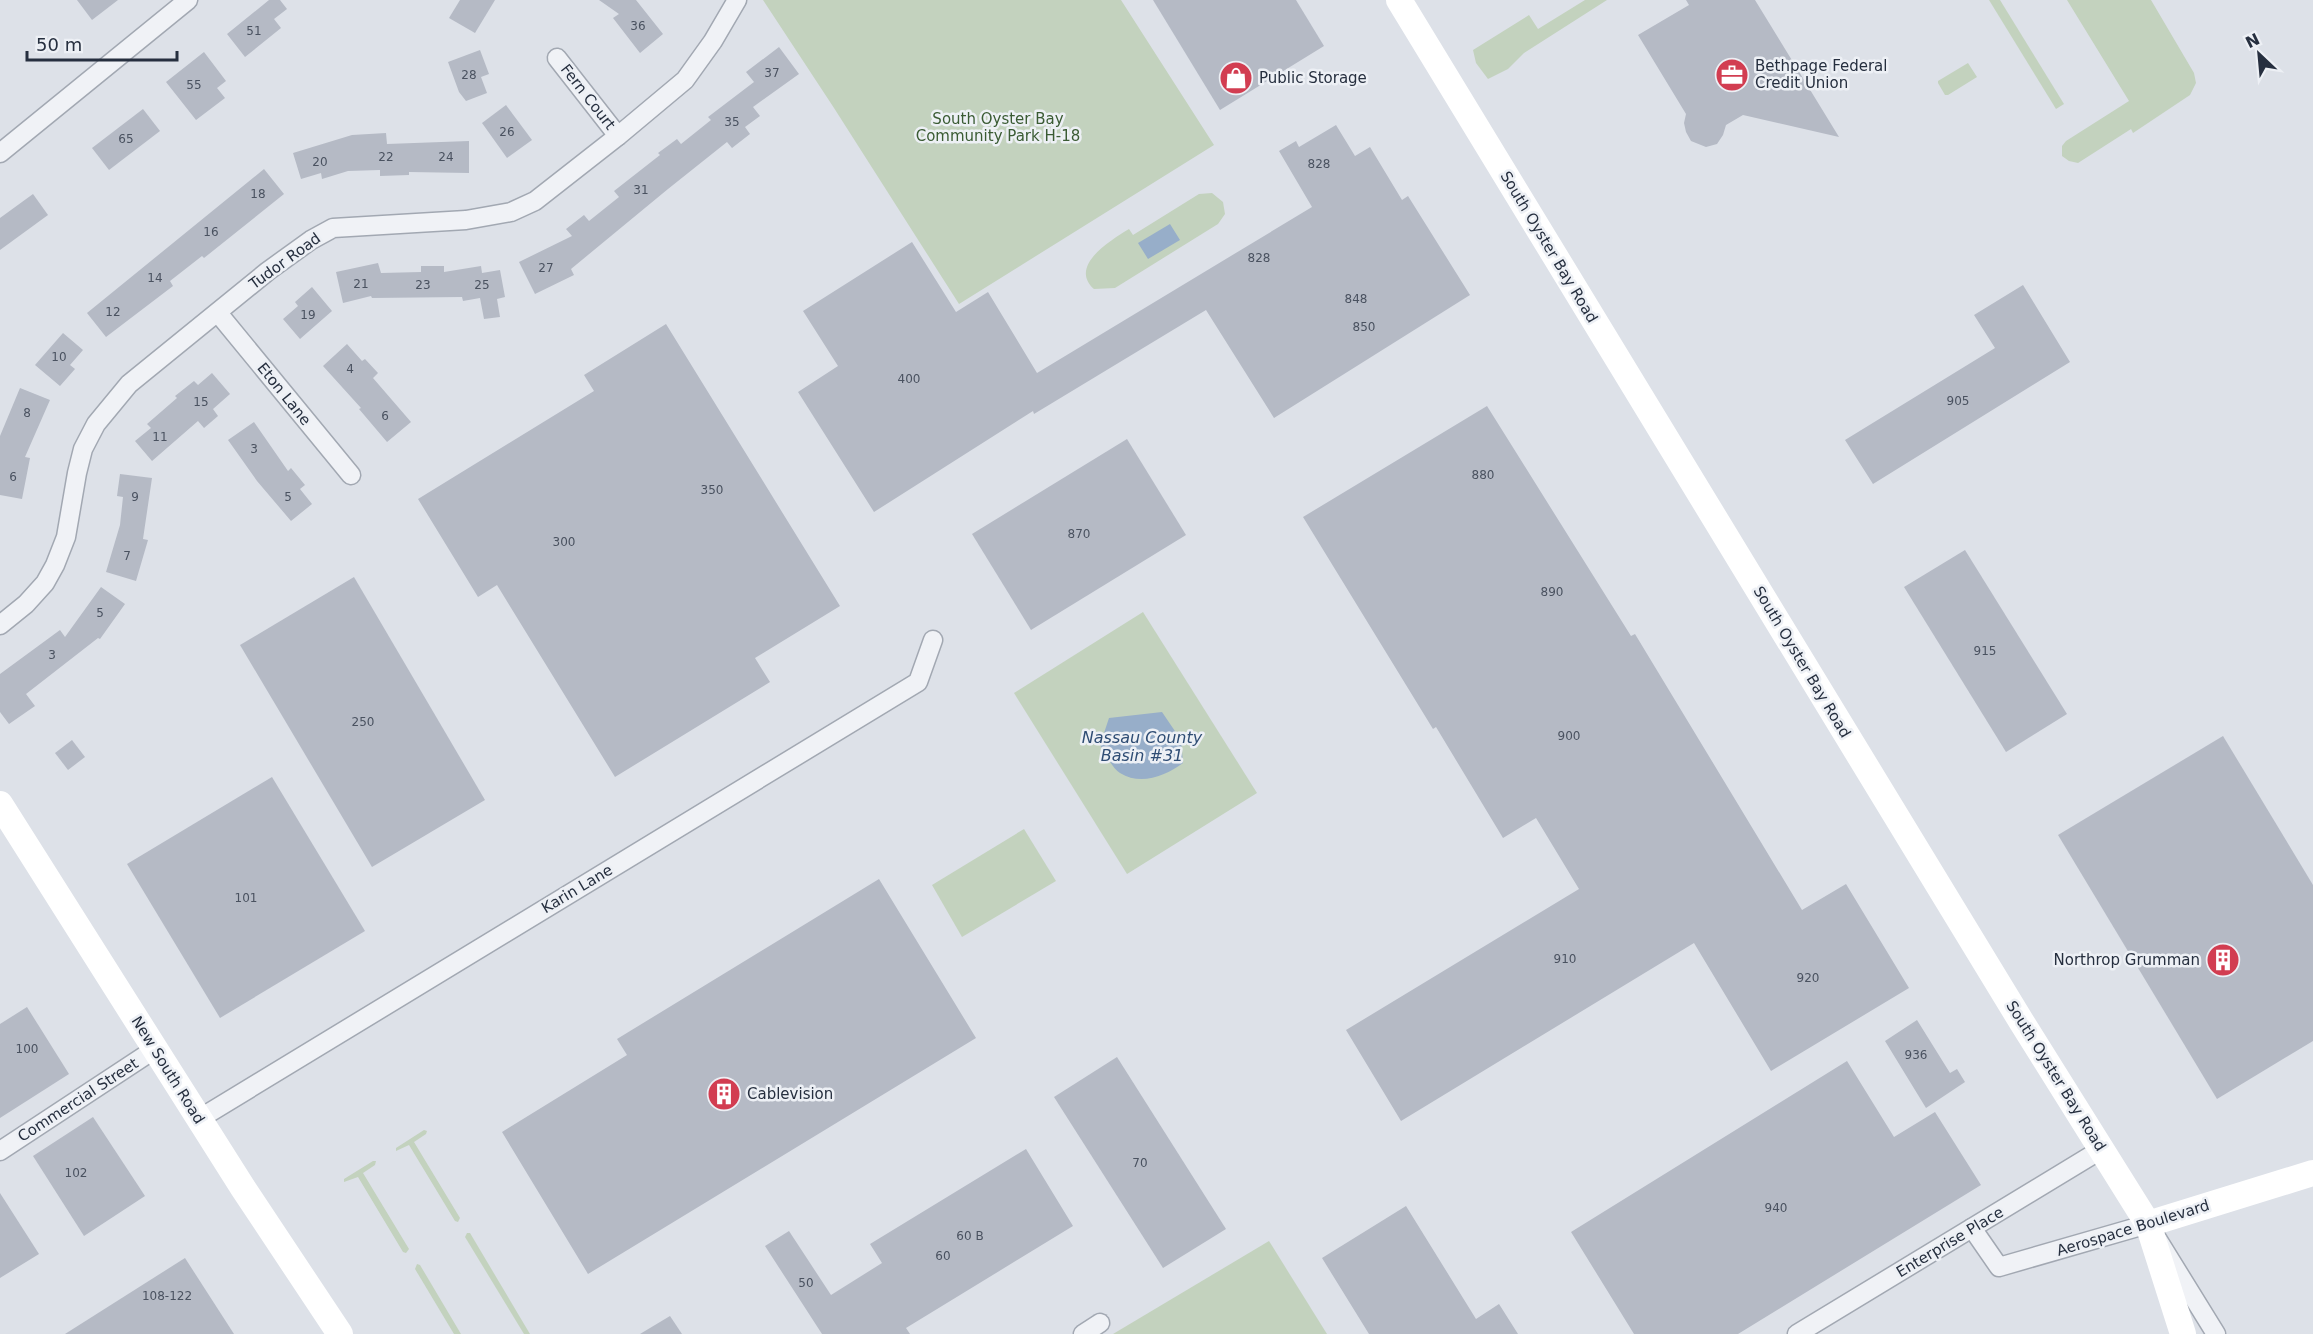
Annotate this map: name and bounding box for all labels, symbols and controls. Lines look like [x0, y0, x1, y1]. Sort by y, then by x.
house number: 36 [630, 19, 646, 33]
scale bar [27, 24, 177, 62]
house number: 51 [246, 24, 262, 38]
north arrow [2229, 24, 2289, 84]
text: N [2242, 29, 2263, 52]
text: 50 m [36, 34, 82, 55]
office icon: Bethpage Federal Credit Union [1714, 57, 1750, 93]
place label: Bethpage Federal Credit Union [1755, 57, 1887, 92]
shop icon: Public Storage [1218, 60, 1254, 96]
street label: Fern Court [557, 61, 619, 134]
house number: 37 [764, 66, 780, 80]
house number: 28 [461, 68, 477, 82]
place label: Public Storage [1259, 69, 1367, 87]
house number: 55 [186, 78, 202, 92]
park label: South Oyster Bay Community Park H-18 [916, 110, 1080, 145]
house number: 35 [724, 115, 740, 129]
house number: 26 [499, 125, 515, 139]
house number: 65 [118, 132, 134, 146]
house number: 22 [378, 150, 394, 164]
house number: 24 [438, 150, 454, 164]
house number: 20 [312, 155, 328, 169]
house number: 828 [1308, 157, 1330, 171]
street label: South Oyster Bay Road [1497, 168, 1601, 326]
house number: 31 [633, 183, 649, 197]
house number: 18 [250, 187, 266, 201]
house number: 16 [203, 225, 219, 239]
street label: Tudor Road [245, 229, 324, 293]
house number: 828 [1248, 251, 1270, 265]
house number: 27 [538, 261, 554, 275]
house number: 14 [147, 271, 163, 285]
house number: 21 [353, 277, 369, 291]
house number: 23 [415, 278, 431, 292]
house number: 25 [474, 278, 490, 292]
house number: 848 [1345, 292, 1367, 306]
house number: 12 [105, 305, 121, 319]
house number: 19 [300, 308, 316, 322]
house number: 850 [1353, 320, 1375, 334]
house number: 10 [51, 350, 67, 364]
street label: Eton Lane [253, 359, 315, 429]
house number: 4 [346, 362, 354, 376]
house number: 400 [898, 372, 920, 386]
house number: 905 [1947, 394, 1969, 408]
house number: 15 [193, 395, 209, 409]
house number: 8 [23, 406, 31, 420]
house number: 6 [381, 409, 389, 423]
house number: 11 [152, 430, 168, 444]
house number: 3 [250, 442, 258, 456]
house number: 880 [1472, 468, 1494, 482]
house number: 6 [9, 470, 17, 484]
house number: 350 [701, 483, 723, 497]
house number: 9 [131, 490, 139, 504]
house number: 5 [284, 490, 292, 504]
house number: 870 [1068, 527, 1090, 541]
house number: 300 [553, 535, 575, 549]
house number: 7 [123, 549, 131, 563]
street label: South Oyster Bay Road [1750, 583, 1854, 741]
house number: 890 [1541, 585, 1563, 599]
house number: 5 [96, 606, 104, 620]
house number: 915 [1974, 644, 1996, 658]
house number: 3 [48, 648, 56, 662]
house number: 250 [352, 715, 374, 729]
water label: Nassau County Basin #31 [1082, 728, 1203, 765]
house number: 900 [1558, 729, 1580, 743]
street label: Karin Lane [538, 861, 616, 917]
house number: 101 [235, 891, 257, 905]
building icon: Northrop Grumman [2205, 942, 2241, 978]
place label: Northrop Grumman [2054, 951, 2200, 969]
house number: 910 [1554, 952, 1576, 966]
house number: 920 [1797, 971, 1819, 985]
street label: South Oyster Bay Road [2002, 998, 2110, 1154]
street label: New South Road [128, 1013, 208, 1127]
house number: 100 [16, 1042, 38, 1056]
house number: 936 [1905, 1048, 1927, 1062]
street label: Commercial Street [14, 1054, 142, 1146]
building icon: Cablevision [706, 1076, 742, 1112]
place label: Cablevision [747, 1085, 833, 1103]
house number: 70 [1132, 1156, 1148, 1170]
house number: 102 [65, 1166, 87, 1180]
street label: Aerospace Boulevard [2054, 1196, 2212, 1260]
house number: 940 [1765, 1201, 1787, 1215]
street label: Enterprise Place [1893, 1203, 2007, 1281]
house number: 60 B [956, 1229, 984, 1243]
house number: 60 [935, 1249, 951, 1263]
house number: 50 [798, 1276, 814, 1290]
house number: 108-122 [142, 1289, 192, 1303]

